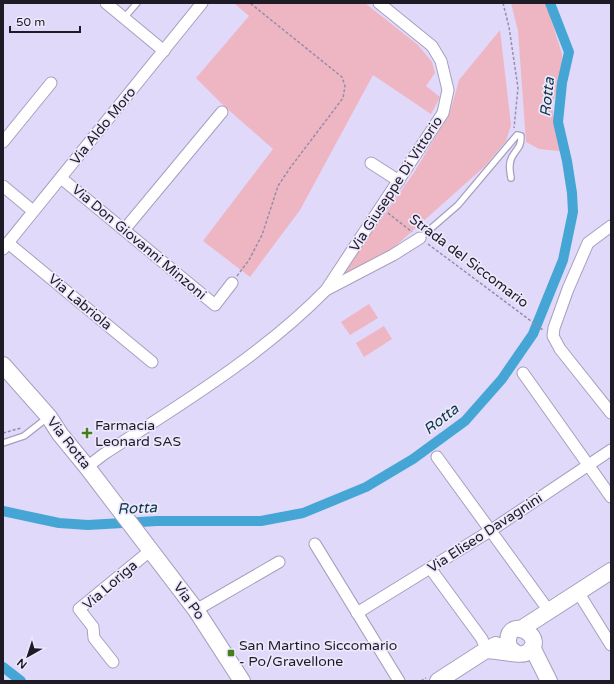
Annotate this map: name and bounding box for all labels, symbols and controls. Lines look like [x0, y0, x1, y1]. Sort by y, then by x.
scale bar [10, 8, 80, 34]
text: 50 m [16, 15, 45, 29]
water label: Rotta [536, 76, 558, 118]
street label: Via Aldo Moro [67, 84, 139, 168]
street label: Via Giuseppe Di Vittorio [346, 113, 446, 255]
street label: Via Don Giovanni Minzoni [68, 181, 210, 303]
street label: Strada del Siccomario [406, 211, 532, 311]
street label: Via Labriola [45, 270, 115, 334]
water label: Rotta [420, 399, 463, 438]
street label: Via Rotta [43, 414, 95, 472]
place label: Farmacia Leonard SAS [95, 417, 182, 450]
marker: Farmacia Leonard SAS [82, 428, 92, 438]
street label: Via Eliseo Davagnini [424, 490, 546, 576]
water label: Rotta [117, 498, 158, 518]
street label: Via Loriga [79, 557, 141, 613]
street label: Via Po [170, 579, 208, 623]
north arrow [8, 636, 48, 676]
place label: San Martino Siccomario - Po/Gravellone [239, 637, 397, 670]
marker: San Martino Siccomario - Po/Gravellone [226, 648, 236, 658]
text: N [14, 656, 30, 671]

